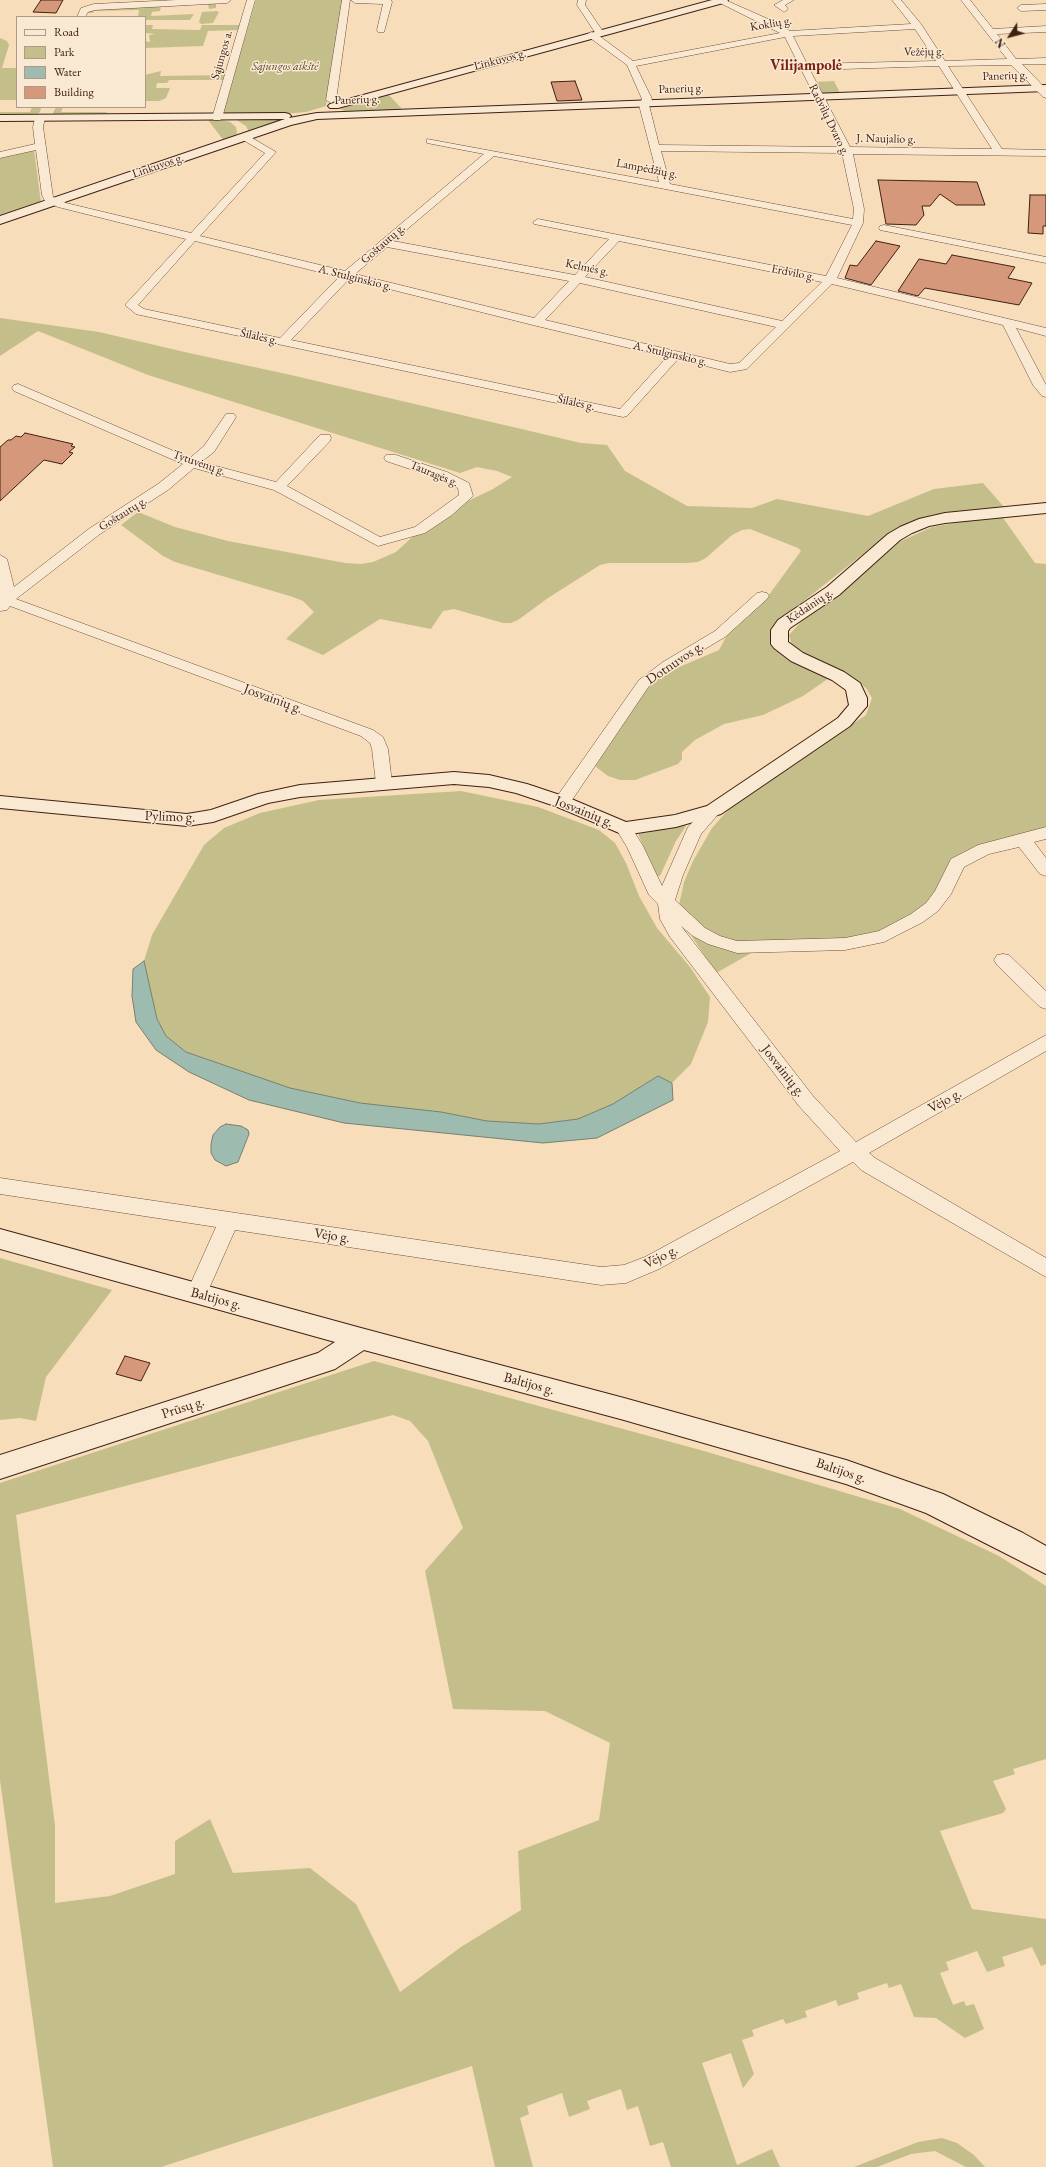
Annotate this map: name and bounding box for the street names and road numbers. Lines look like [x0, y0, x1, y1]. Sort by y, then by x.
street label: Koklių g. [749, 13, 793, 35]
street label: Sąjungos a. [208, 29, 236, 81]
street label: Vežėjų g. [904, 44, 944, 60]
street label: Linkuvos g. [472, 46, 528, 74]
street label: Panerių g. [982, 68, 1028, 84]
street label: Panerių g. [658, 81, 704, 97]
street label: Radvilų Dvaro g. [805, 82, 853, 158]
street label: Panerių g. [334, 92, 380, 108]
street label: J. Naujalio g. [856, 131, 916, 147]
street label: Linkuvos g. [130, 151, 186, 181]
street label: Lampėdžių g. [615, 156, 679, 182]
street label: Goštautų g. [358, 221, 408, 267]
street label: Kelmės g. [564, 256, 610, 280]
street label: A. Stulginskio g. [317, 262, 393, 294]
street label: Erdvilo g. [770, 262, 816, 284]
street label: Šilalės g. [239, 326, 279, 348]
street label: A. Stulginskio g. [632, 339, 708, 369]
street label: Šilalės g. [556, 392, 596, 414]
street label: Tytuvėnų g. [171, 447, 227, 479]
street label: Tauragės g. [408, 458, 460, 490]
street label: Goštautų g. [96, 494, 150, 534]
street label: Kėdainių g. [784, 585, 836, 627]
street label: Dotnuvos g. [643, 638, 707, 688]
street label: Josvainių g. [241, 681, 305, 717]
street label: Josvainių g. [552, 793, 616, 831]
street label: Pylimo g. [144, 808, 196, 826]
street label: Josvainių g. [757, 1042, 809, 1100]
street label: Vėjo g. [925, 1085, 965, 1117]
street label: Vėjo g. [313, 1225, 351, 1247]
street label: Vėjo g. [641, 1241, 681, 1273]
street label: Baltijos g. [189, 1284, 243, 1314]
street label: Baltijos g. [502, 1369, 556, 1399]
street label: Prūsų g. [160, 1393, 206, 1423]
street label: Baltijos g. [814, 1455, 868, 1487]

